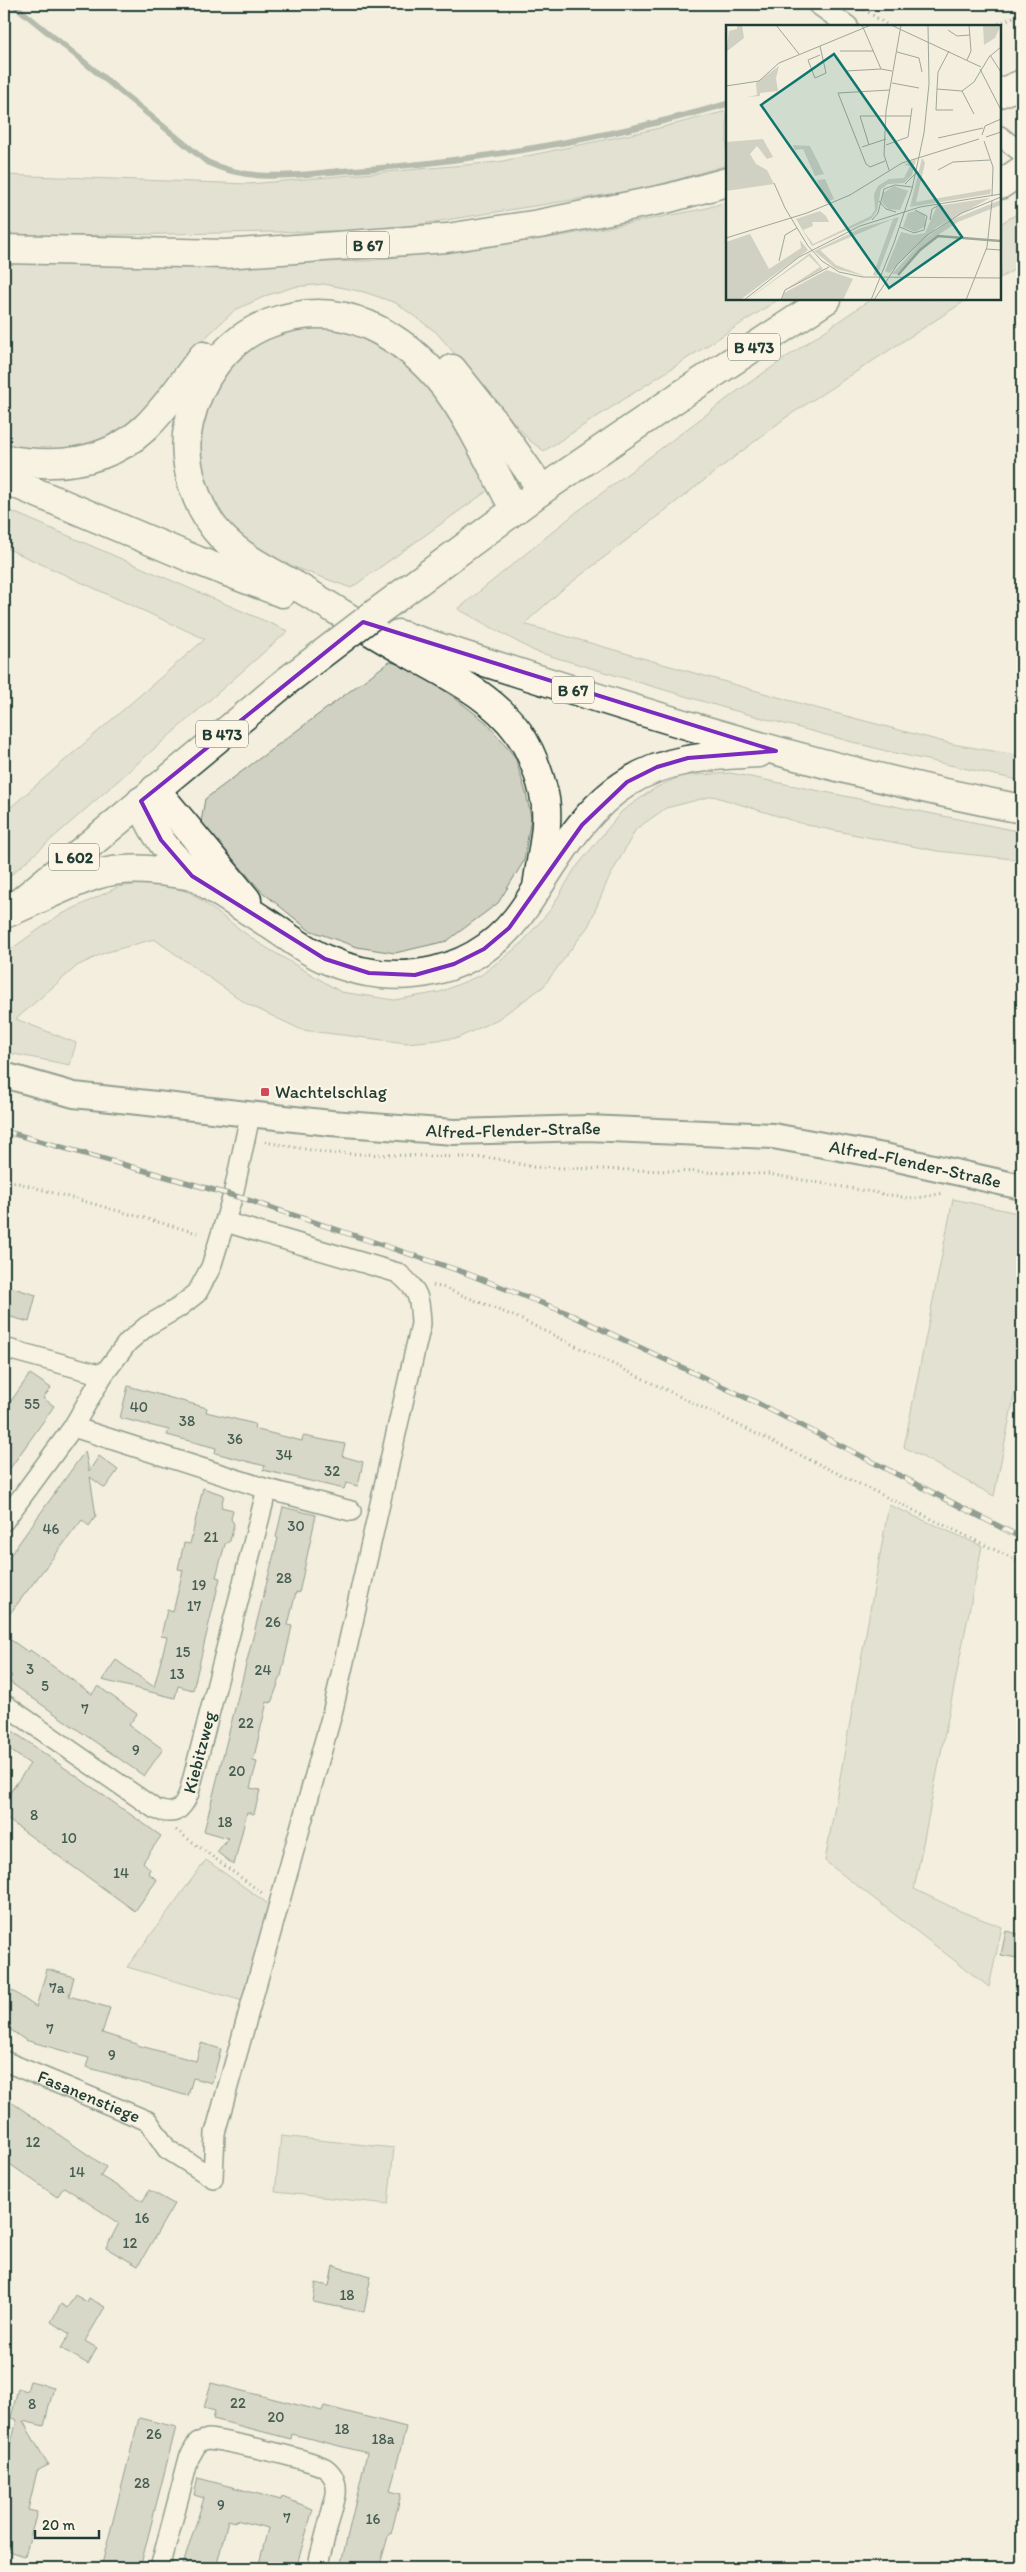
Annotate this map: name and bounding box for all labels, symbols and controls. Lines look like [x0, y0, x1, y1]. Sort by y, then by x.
inset map [726, 25, 1001, 300]
road number: B 67 [347, 232, 389, 258]
road number: B 473 [728, 334, 780, 361]
road number: B 67 [552, 676, 594, 704]
road number: B 473 [196, 721, 248, 748]
road number: L 602 [49, 844, 99, 870]
place label: Wachtelschlag [275, 1081, 388, 1103]
marker: Wachtelschlag [259, 1086, 271, 1098]
street label: Alfred-Flender-Straße [425, 1117, 601, 1143]
street label: Alfred-Flender-Straße [828, 1135, 1003, 1193]
house number: 55 [24, 1395, 40, 1413]
house number: 40 [130, 1398, 148, 1416]
house number: 38 [179, 1412, 195, 1430]
house number: 36 [227, 1430, 243, 1448]
house number: 34 [275, 1446, 293, 1464]
house number: 32 [324, 1462, 340, 1480]
house number: 30 [287, 1517, 305, 1535]
house number: 46 [43, 1520, 60, 1538]
house number: 21 [204, 1528, 218, 1546]
house number: 28 [276, 1569, 292, 1587]
house number: 19 [192, 1576, 207, 1594]
house number: 17 [187, 1597, 202, 1615]
house number: 26 [265, 1613, 281, 1631]
house number: 15 [176, 1643, 191, 1661]
house number: 3 [26, 1660, 34, 1678]
house number: 24 [255, 1661, 271, 1679]
house number: 13 [169, 1665, 185, 1683]
house number: 5 [41, 1677, 49, 1695]
house number: 7 [81, 1700, 89, 1718]
street label: Kiebitzweg [178, 1708, 221, 1796]
house number: 22 [238, 1714, 254, 1732]
house number: 9 [132, 1741, 140, 1759]
house number: 20 [228, 1762, 246, 1780]
house number: 8 [30, 1806, 38, 1824]
house number: 18 [217, 1813, 233, 1831]
house number: 10 [61, 1829, 77, 1847]
house number: 14 [113, 1864, 129, 1882]
house number: 7a [49, 1979, 65, 1997]
house number: 7 [46, 2020, 54, 2038]
house number: 9 [108, 2046, 116, 2064]
street label: Fasanenstiege [34, 2065, 144, 2128]
house number: 12 [26, 2133, 41, 2151]
house number: 14 [69, 2163, 85, 2181]
house number: 16 [135, 2209, 150, 2227]
house number: 12 [123, 2234, 138, 2252]
house number: 18 [339, 2286, 355, 2304]
house number: 22 [230, 2394, 246, 2412]
house number: 8 [28, 2395, 36, 2413]
house number: 20 [267, 2408, 285, 2426]
house number: 18 [334, 2420, 350, 2438]
house number: 26 [146, 2425, 162, 2443]
house number: 18a [372, 2430, 395, 2448]
house number: 28 [134, 2474, 150, 2492]
house number: 9 [217, 2496, 225, 2514]
scale bar [35, 2507, 99, 2539]
house number: 7 [283, 2509, 291, 2527]
house number: 16 [366, 2510, 381, 2528]
text: 20 m [42, 2516, 76, 2534]

